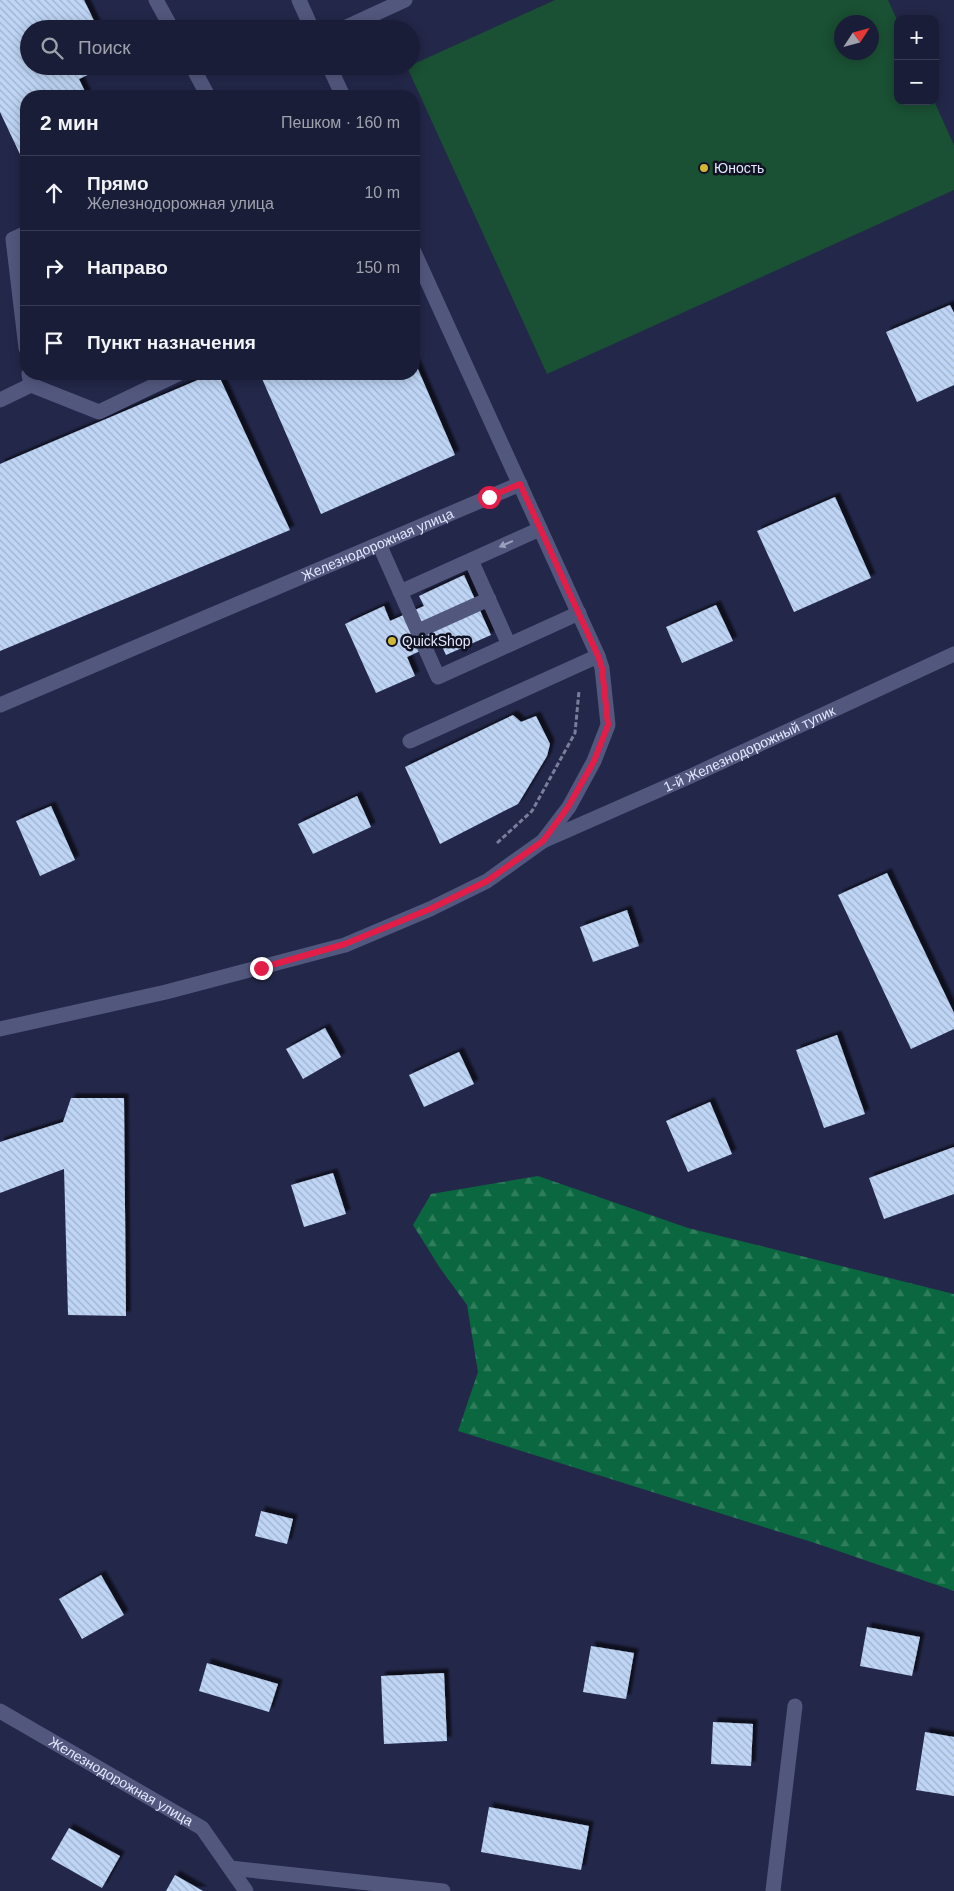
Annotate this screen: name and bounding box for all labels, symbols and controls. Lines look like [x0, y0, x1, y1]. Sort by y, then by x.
north arrow [834, 15, 879, 60]
map controls [894, 15, 939, 105]
button: + [894, 15, 939, 60]
search box [20, 20, 420, 75]
icon: search [38, 34, 66, 62]
text: Поиск [78, 37, 131, 58]
button: − [894, 60, 939, 105]
text: 2 мин [40, 111, 99, 134]
text: Пешком · 160 m [281, 114, 400, 131]
place label: Юность [714, 160, 764, 176]
marker: Юность [698, 162, 710, 174]
text: Прямо [87, 173, 149, 194]
icon: ahead [40, 179, 68, 207]
text: 10 m [364, 184, 400, 201]
text: Железнодорожная улица [87, 195, 274, 212]
icon: right [40, 254, 68, 282]
text: Направо [87, 257, 168, 278]
text: 150 m [356, 259, 400, 276]
icon: arrive [40, 329, 68, 357]
text: Пункт назначения [87, 332, 256, 353]
route start [478, 486, 501, 509]
street label: Железнодорожная улица [299, 505, 456, 584]
one-way arrow [499, 541, 513, 549]
place label: QuickShop [402, 633, 471, 649]
marker: QuickShop [386, 635, 398, 647]
street label: 1-й Железнодорожный тупик [661, 702, 838, 795]
route end [250, 957, 273, 980]
street label: Железнодорожная улица [46, 1733, 196, 1829]

